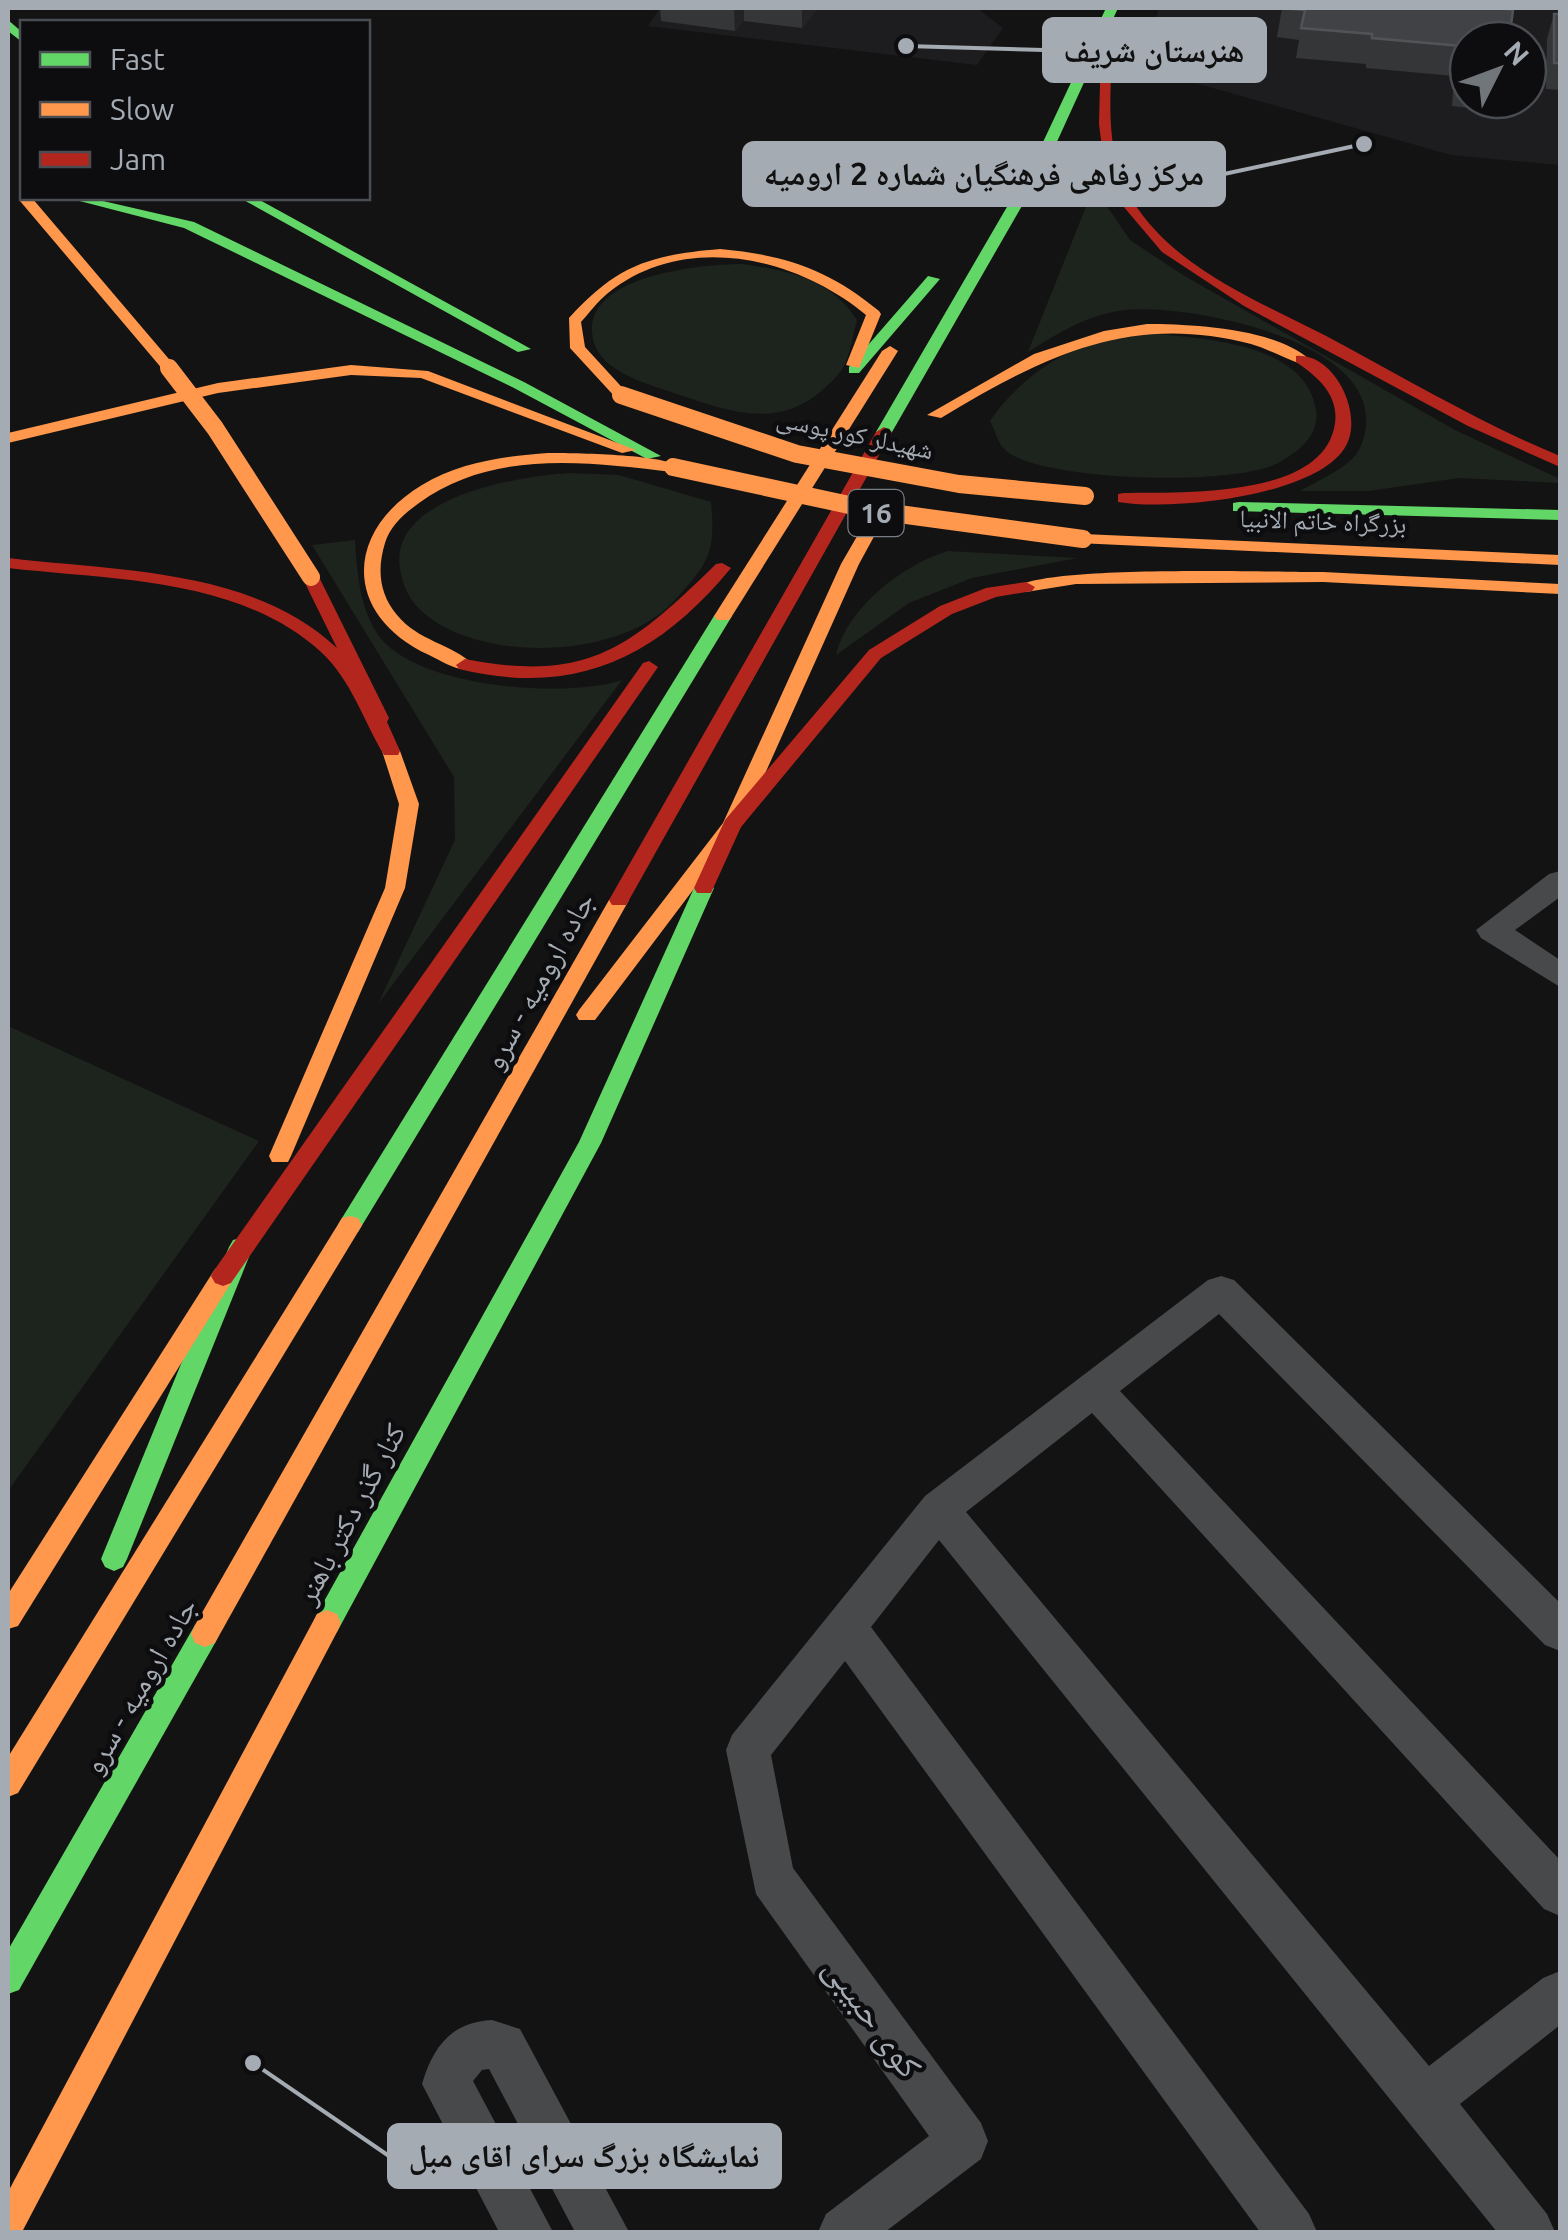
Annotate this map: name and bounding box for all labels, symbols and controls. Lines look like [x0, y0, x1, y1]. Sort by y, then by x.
callout: هنرستان شریف [1044, 19, 1265, 81]
legend [20, 20, 370, 200]
north arrow [1448, 20, 1548, 120]
text: هنرستان شریف [1063, 32, 1245, 70]
text: N [1498, 35, 1535, 71]
text: Fast [110, 42, 165, 76]
text: Slow [110, 92, 174, 126]
text: Jam [110, 142, 166, 176]
callout: مرکز رفاهی فرهنگیان شماره 2 ارومیه [744, 143, 1224, 205]
text: مرکز رفاهی فرهنگیان شماره 2 ارومیه [764, 155, 1204, 194]
street label: شهیدلر کور پوسی [774, 404, 936, 466]
road number: 16 [848, 490, 904, 536]
street label: بزرگراه خاتم الانبیا [1239, 504, 1407, 541]
street label: جاده ارومیه - سرو [475, 886, 601, 1075]
street label: کنار گذر دکتر باهنر [288, 1418, 413, 1611]
street label: جاده ارومیه - سرو [75, 1592, 204, 1780]
street label: کوی حبیبی [815, 1948, 931, 2086]
callout: نمایشگاه بزرگ سرای اقای مبل [389, 2125, 780, 2187]
text: نمایشگاه بزرگ سرای اقای مبل [409, 2137, 759, 2175]

